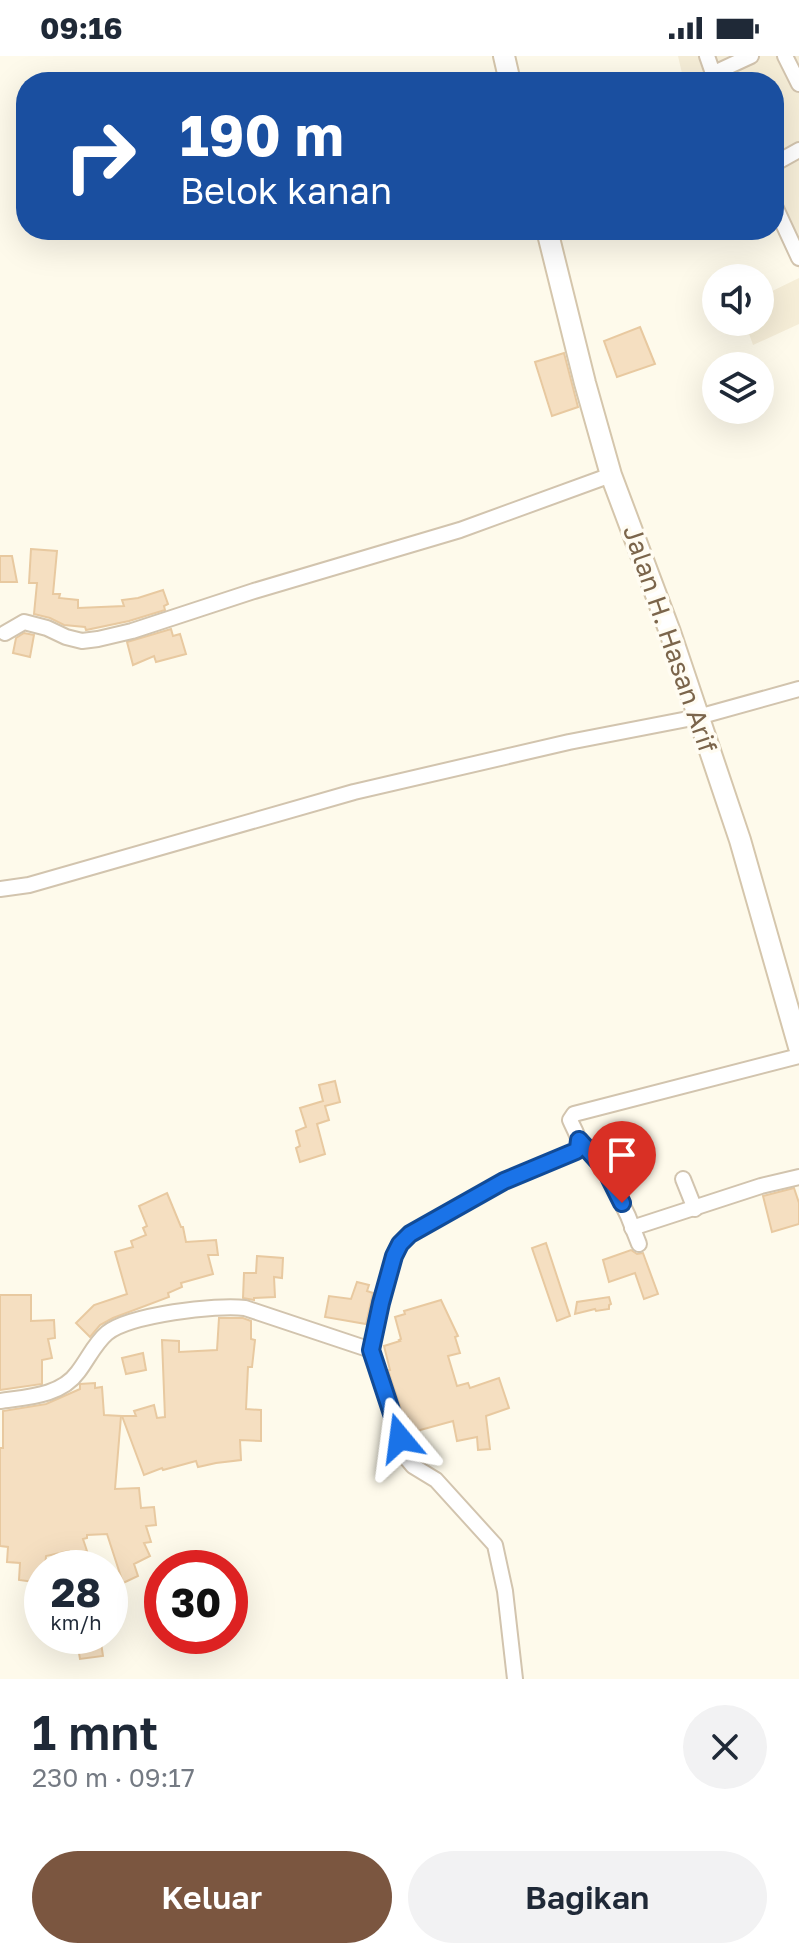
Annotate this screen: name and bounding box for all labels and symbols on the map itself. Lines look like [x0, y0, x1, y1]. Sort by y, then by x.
street label: Jalan H. Hasan Arif [617, 521, 724, 756]
pin [588, 1121, 656, 1203]
position arrow [358, 1396, 442, 1480]
speed limit sign: 30 [144, 1550, 248, 1654]

